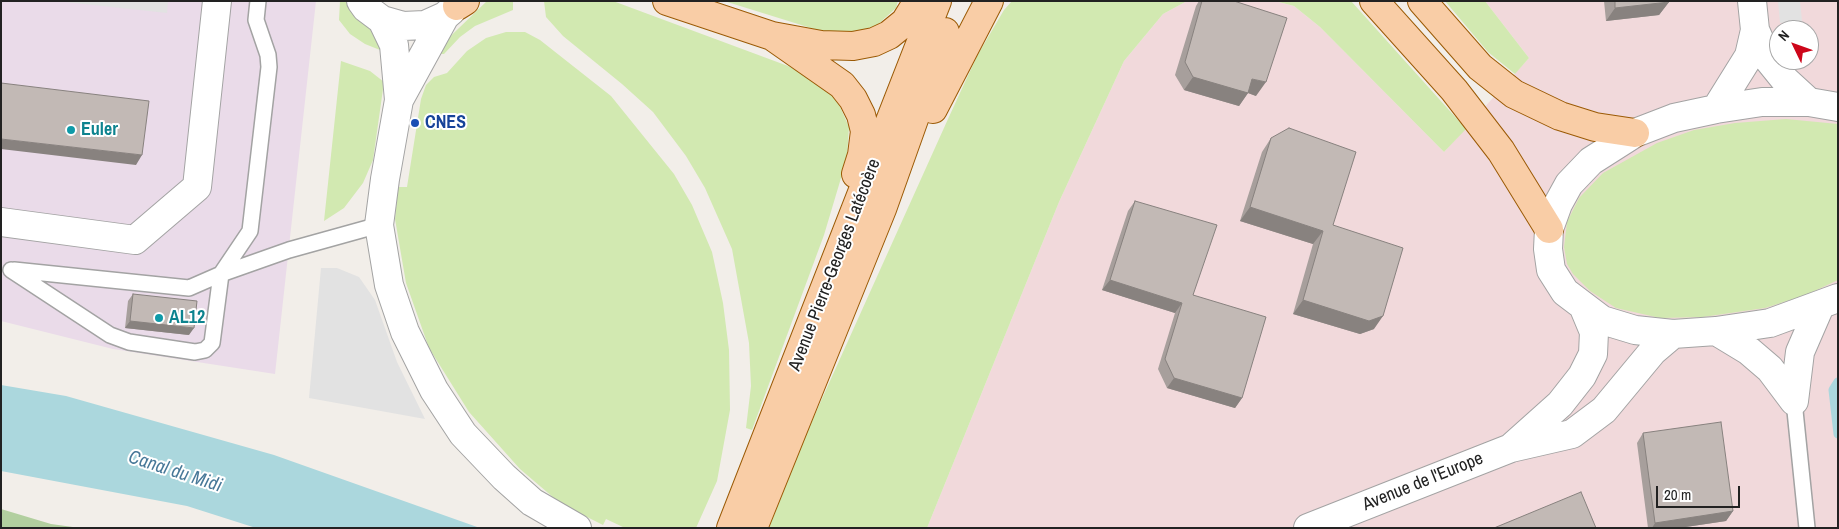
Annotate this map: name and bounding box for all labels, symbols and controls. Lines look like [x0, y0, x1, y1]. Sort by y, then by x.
north arrow [1769, 20, 1819, 70]
text: N [1774, 27, 1793, 45]
place label: CNES [425, 112, 466, 134]
marker: CNES [409, 117, 421, 129]
place label: Euler [81, 119, 118, 141]
marker: Euler [65, 124, 77, 136]
street label: Avenue Pierre-Georges Latécoère [785, 156, 885, 374]
place label: AL12 [169, 307, 205, 329]
marker: AL12 [153, 312, 165, 324]
water label: Canal du Midi [125, 446, 225, 498]
street label: Avenue de l'Europe [1360, 448, 1486, 516]
scale bar [1659, 476, 1743, 508]
text: 20 m [1664, 484, 1691, 505]

